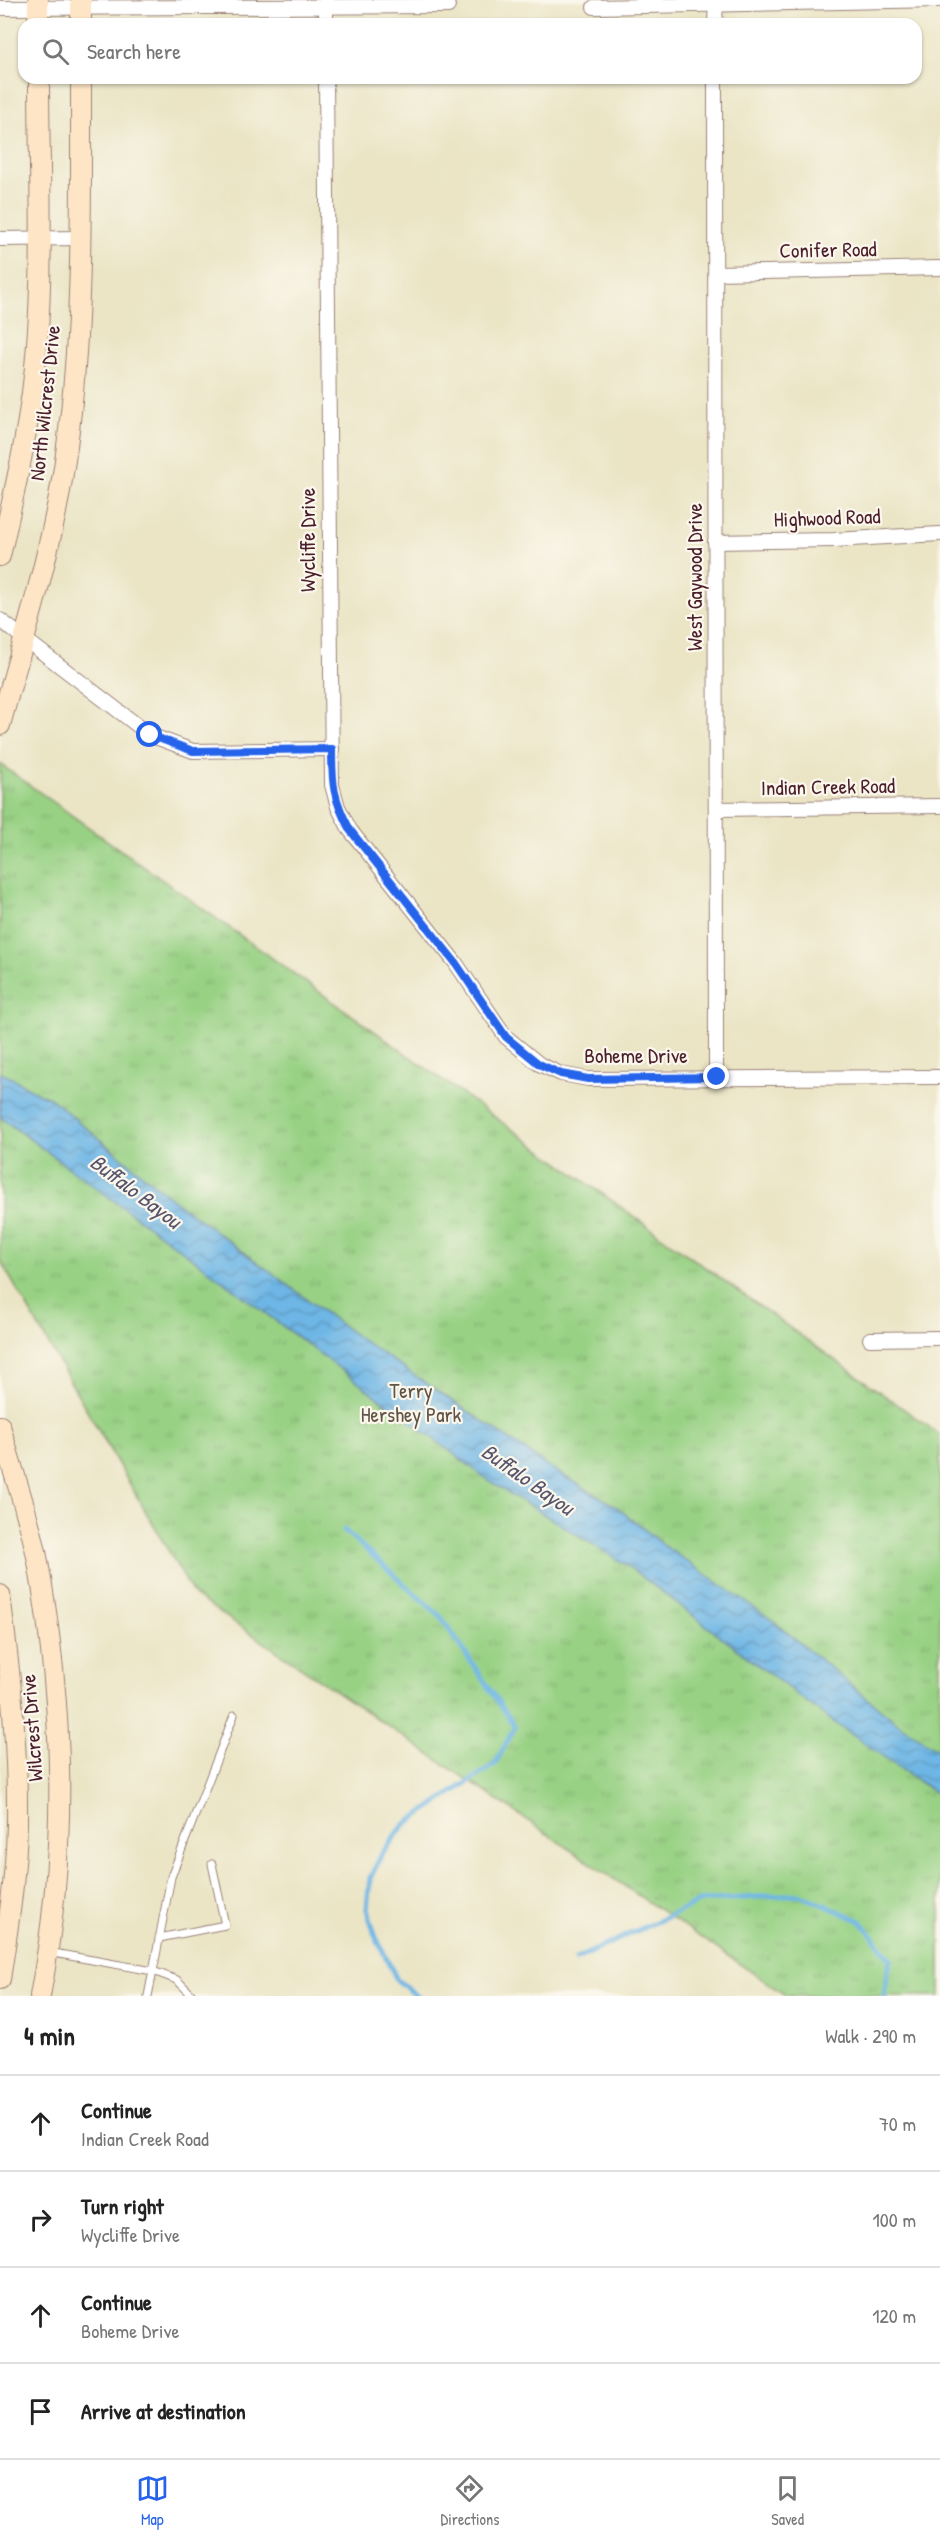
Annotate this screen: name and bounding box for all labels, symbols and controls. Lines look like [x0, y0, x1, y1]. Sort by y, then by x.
search box [18, 18, 922, 84]
icon: search [39, 35, 72, 68]
text: Search here [87, 36, 181, 66]
street label: Conifer Road [779, 234, 877, 265]
street label: North Wilcrest Drive [22, 324, 67, 482]
street label: Wycliffe Drive [293, 488, 322, 592]
street label: Highwood Road [773, 501, 881, 534]
street label: West Gaywood Drive [680, 503, 709, 651]
route start [136, 721, 162, 747]
street label: Indian Creek Road [761, 771, 895, 802]
street label: Boheme Drive [584, 1041, 688, 1070]
route end [703, 1063, 729, 1089]
water label: Buffalo Bayou [84, 1147, 189, 1236]
park label: Terry Hershey Park [361, 1376, 461, 1429]
water label: Buffalo Bayou [476, 1436, 582, 1523]
street label: Wilcrest Drive [13, 1673, 50, 1783]
text: 4 min [24, 2018, 75, 2053]
text: Walk · 290 m [825, 2022, 916, 2049]
text: Continue [81, 2095, 152, 2125]
icon: ahead [24, 2107, 57, 2140]
text: 70 m [879, 2110, 916, 2137]
text: Indian Creek Road [81, 2125, 209, 2152]
text: Turn right [81, 2191, 164, 2221]
icon: right [24, 2203, 57, 2236]
text: 100 m [873, 2206, 916, 2233]
text: Wycliffe Drive [81, 2221, 180, 2248]
text: Continue [81, 2287, 152, 2317]
icon: ahead [24, 2299, 57, 2332]
text: 120 m [872, 2302, 916, 2329]
text: Boheme Drive [81, 2317, 179, 2344]
icon: arrive [24, 2395, 57, 2428]
text: Arrive at destination [81, 2396, 246, 2426]
tab: Map [136, 2472, 169, 2530]
tab: Directions [441, 2472, 499, 2530]
tab: Saved [771, 2472, 804, 2530]

